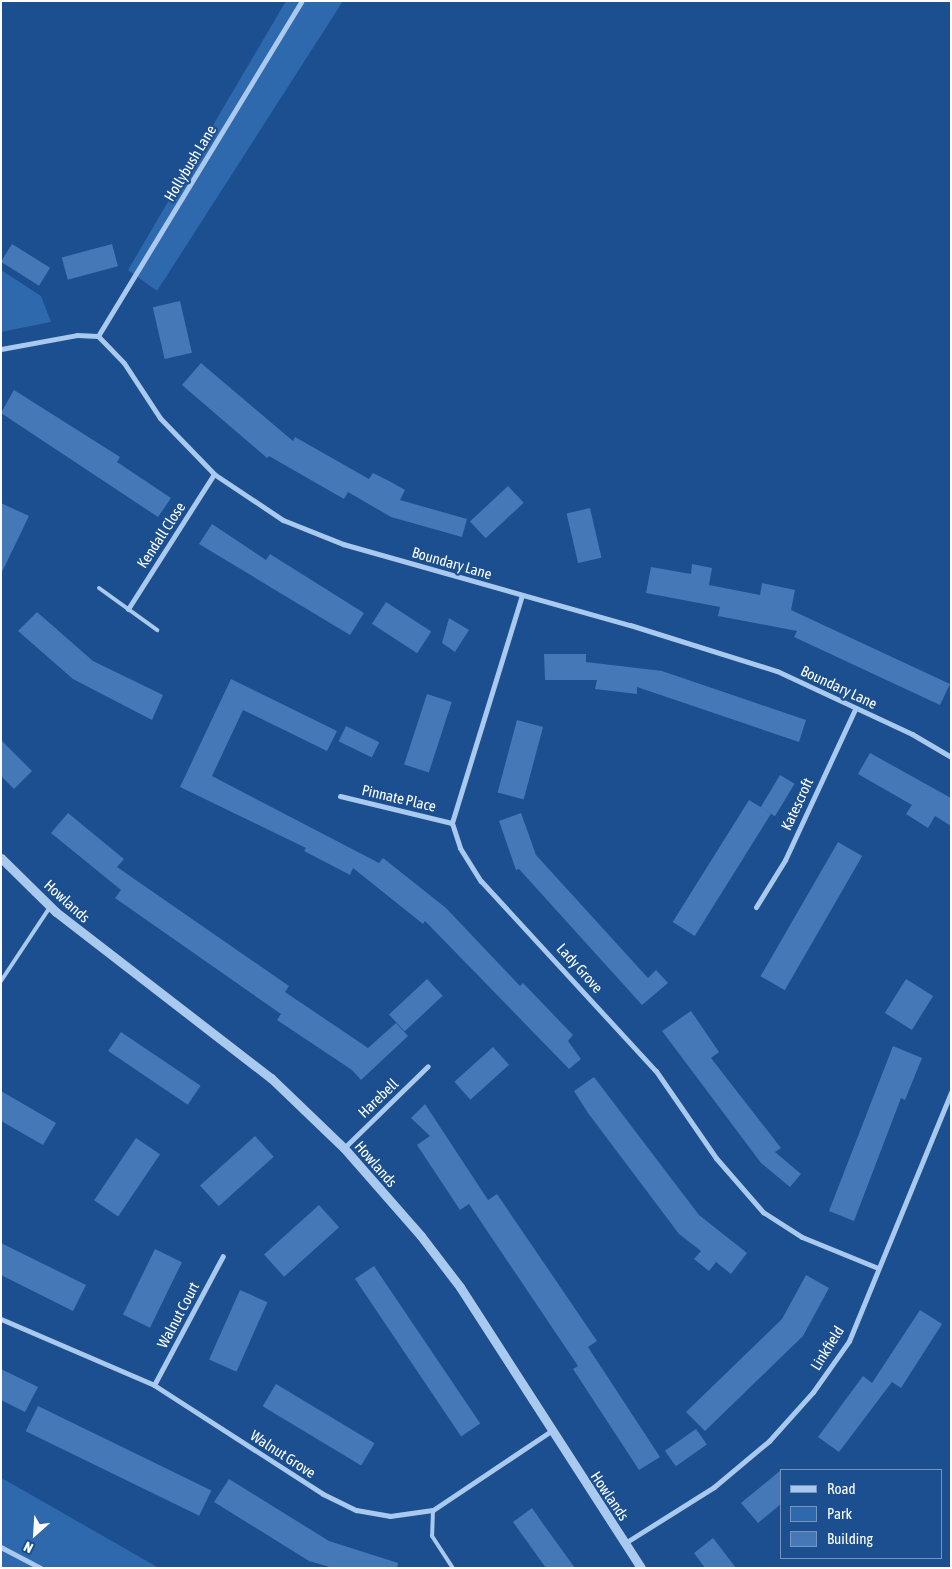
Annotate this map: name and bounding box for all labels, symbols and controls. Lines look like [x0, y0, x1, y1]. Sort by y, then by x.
street label: Hollybush Lane [160, 122, 220, 204]
street label: Kendall Close [133, 499, 189, 571]
street label: Boundary Lane [410, 543, 494, 583]
street label: Boundary Lane [798, 661, 880, 713]
street label: Katescroft [777, 775, 817, 833]
street label: Pinnate Place [360, 781, 438, 815]
street label: Howlands [40, 876, 94, 926]
street label: Lady Grove [553, 940, 607, 996]
street label: Harebell [354, 1075, 402, 1121]
street label: Howlands [351, 1137, 401, 1191]
street label: Walnut Court [153, 1279, 203, 1351]
street label: Linkfield [807, 1323, 847, 1373]
street label: Walnut Grove [247, 1426, 319, 1482]
street label: Howlands [587, 1468, 633, 1524]
legend [780, 1469, 942, 1559]
text: Road [827, 1480, 856, 1497]
text: Park [827, 1505, 852, 1522]
north arrow [10, 1509, 60, 1559]
text: Building [827, 1530, 873, 1547]
text: N [21, 1538, 36, 1556]

